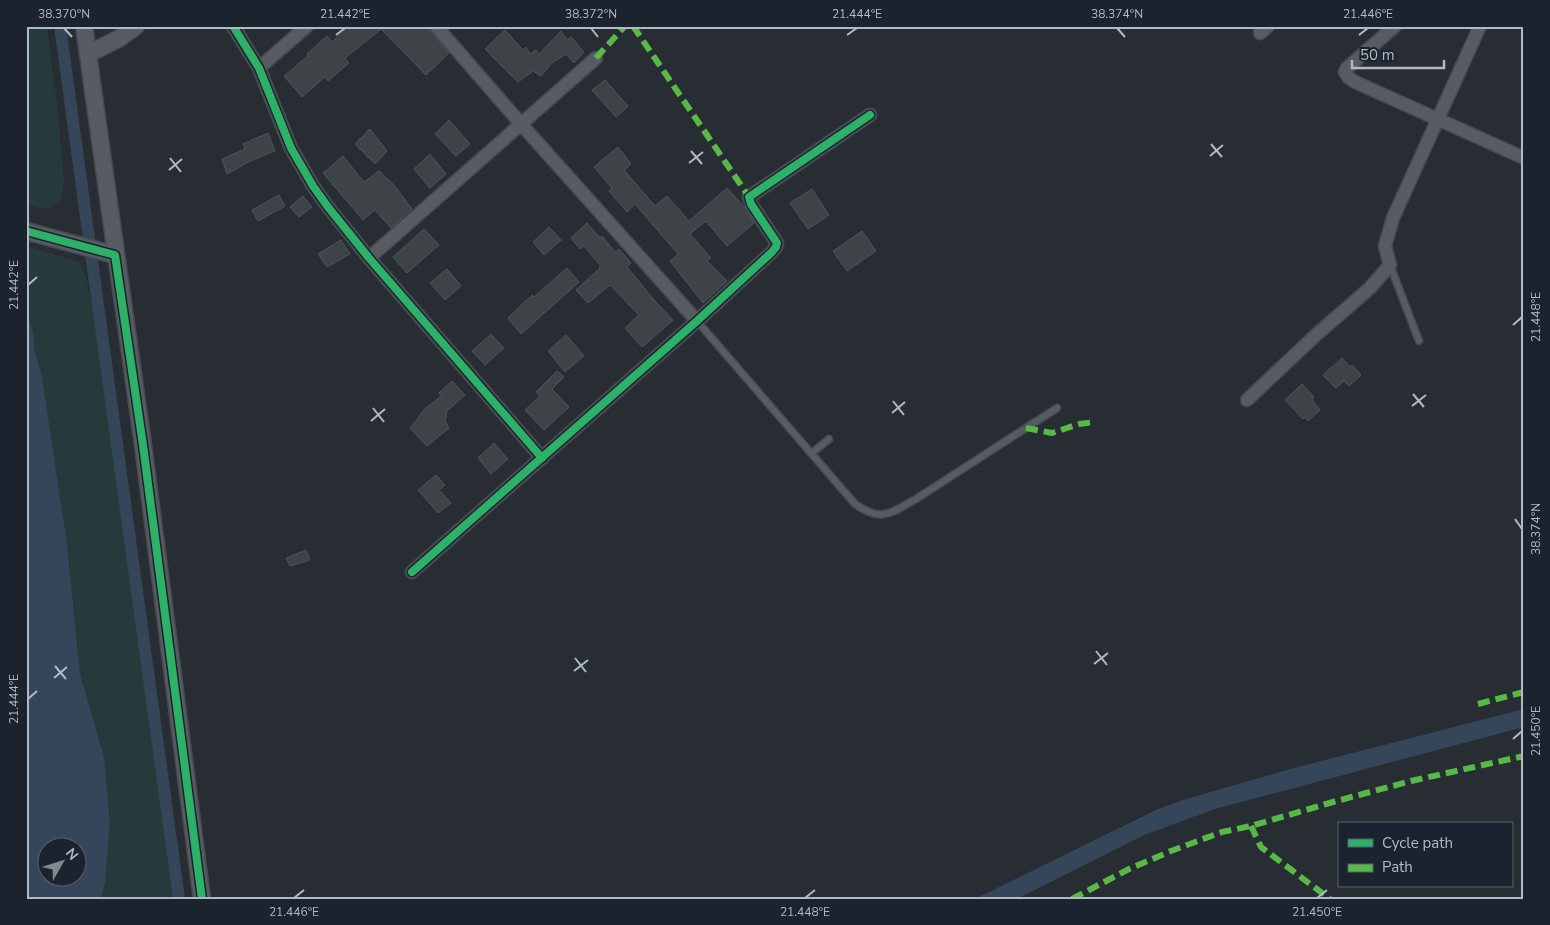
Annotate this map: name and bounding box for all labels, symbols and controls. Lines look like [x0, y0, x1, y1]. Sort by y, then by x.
text: 38.370°N [38, 6, 90, 22]
text: 21.442°E [320, 6, 370, 22]
text: 38.372°N [565, 6, 617, 22]
text: 21.444°E [832, 6, 882, 22]
text: 38.374°N [1091, 6, 1143, 22]
text: 21.446°E [1343, 6, 1393, 22]
scale bar [1352, 38, 1445, 70]
text: 50 m [1360, 45, 1395, 65]
text: 21.442°E [6, 260, 22, 310]
text: 21.448°E [1528, 292, 1544, 342]
text: 38.374°N [1528, 503, 1544, 555]
text: 21.444°E [6, 674, 22, 724]
text: 21.450°E [1528, 706, 1544, 756]
legend [1338, 822, 1512, 888]
text: Cycle path [1382, 833, 1453, 853]
north arrow [38, 838, 88, 888]
text: N [61, 844, 82, 864]
text: Path [1382, 857, 1413, 877]
text: 21.446°E [269, 904, 319, 920]
text: 21.448°E [780, 904, 830, 920]
text: 21.450°E [1292, 904, 1342, 920]

